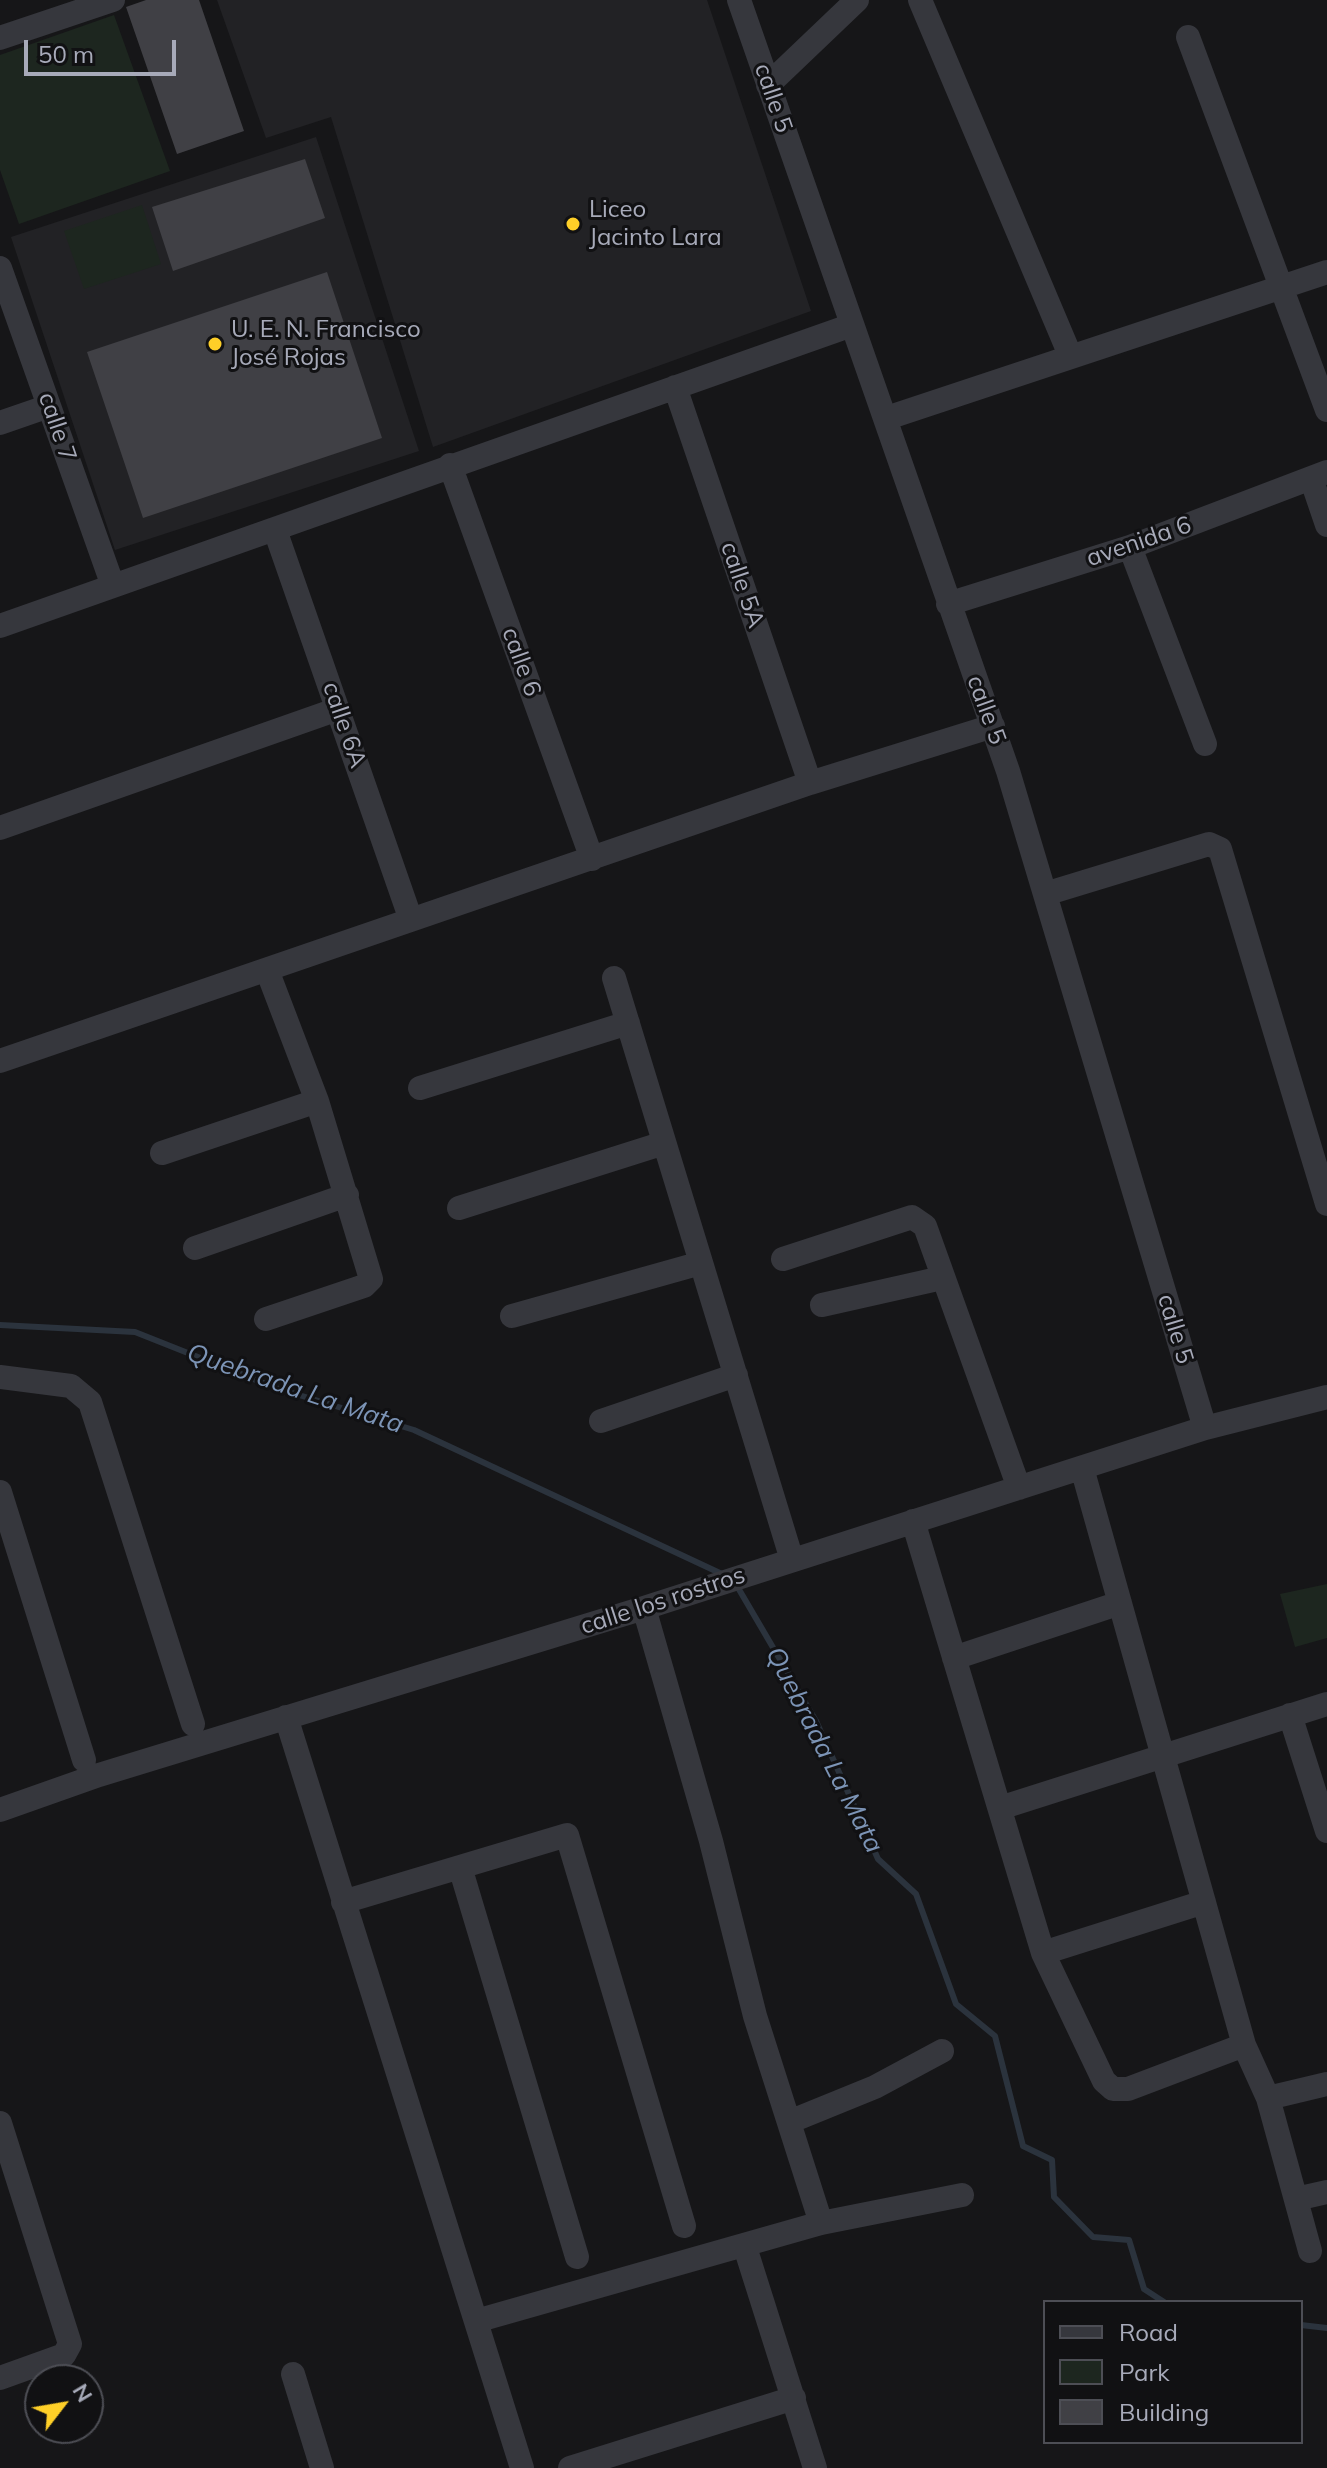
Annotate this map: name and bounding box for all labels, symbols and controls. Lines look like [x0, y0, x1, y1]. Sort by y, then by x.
scale bar [28, 24, 180, 74]
text: 50 m [38, 39, 94, 69]
street label: calle 5 [748, 60, 798, 136]
place label: Liceo Jacinto Lara [589, 196, 722, 252]
marker: Liceo Jacinto Lara [564, 215, 582, 233]
place label: U. E. N. Francisco José Rojas [231, 316, 421, 372]
marker: U. E. N. Francisco José Rojas [206, 335, 224, 353]
street label: calle 7 [32, 389, 82, 465]
street label: avenida 6 [1083, 511, 1195, 573]
street label: calle 5A [714, 538, 770, 632]
street label: calle 6 [495, 624, 547, 700]
street label: calle 5 [960, 672, 1012, 748]
street label: calle 6A [316, 678, 372, 772]
street label: calle 5 [1151, 1291, 1199, 1367]
water label: Quebrada La Mata [183, 1337, 407, 1441]
street label: calle los rostros [577, 1561, 749, 1641]
water label: Quebrada La Mata [759, 1642, 889, 1858]
legend [1043, 2300, 1303, 2444]
text: Road [1119, 2317, 1178, 2347]
text: Park [1119, 2357, 1170, 2387]
north arrow [24, 2364, 104, 2444]
text: N [67, 2378, 99, 2407]
text: Building [1119, 2397, 1209, 2427]

